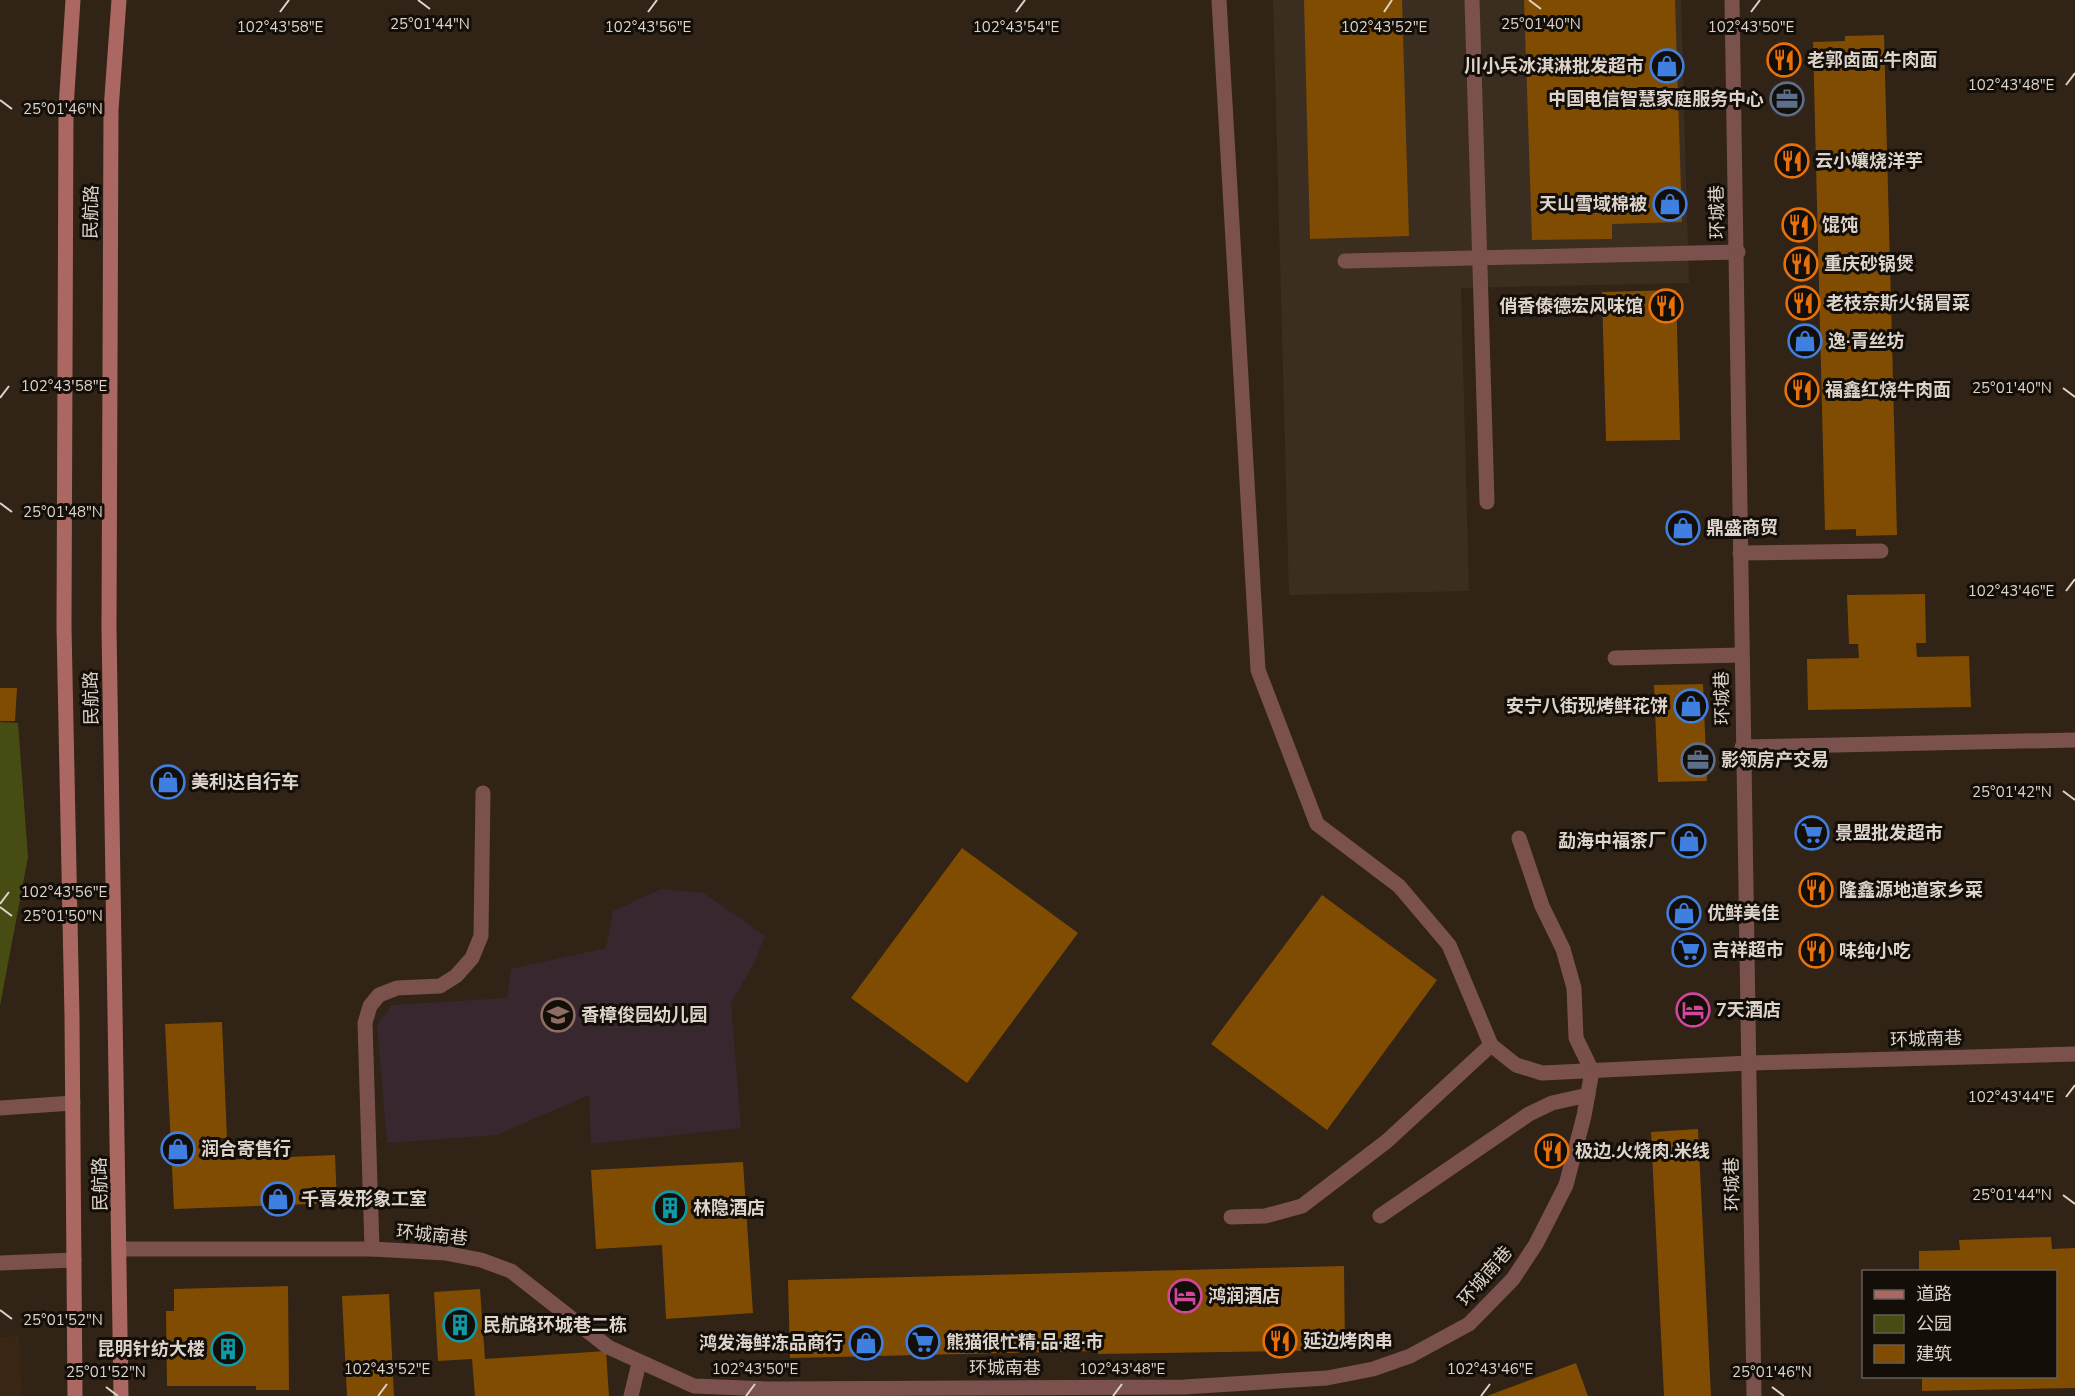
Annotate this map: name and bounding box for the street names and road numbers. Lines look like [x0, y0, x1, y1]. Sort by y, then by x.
street label: 民航路 [79, 185, 103, 239]
street label: 环城巷 [1705, 185, 1729, 239]
street label: 民航路 [79, 671, 103, 725]
street label: 环城巷 [1710, 671, 1734, 725]
street label: 环城南巷 [1890, 1026, 1962, 1052]
street label: 民航路 [88, 1157, 112, 1211]
street label: 环城巷 [1720, 1157, 1744, 1211]
street label: 环城南巷 [395, 1219, 469, 1251]
street label: 环城南巷 [1452, 1241, 1518, 1311]
street label: 环城南巷 [969, 1356, 1041, 1380]

